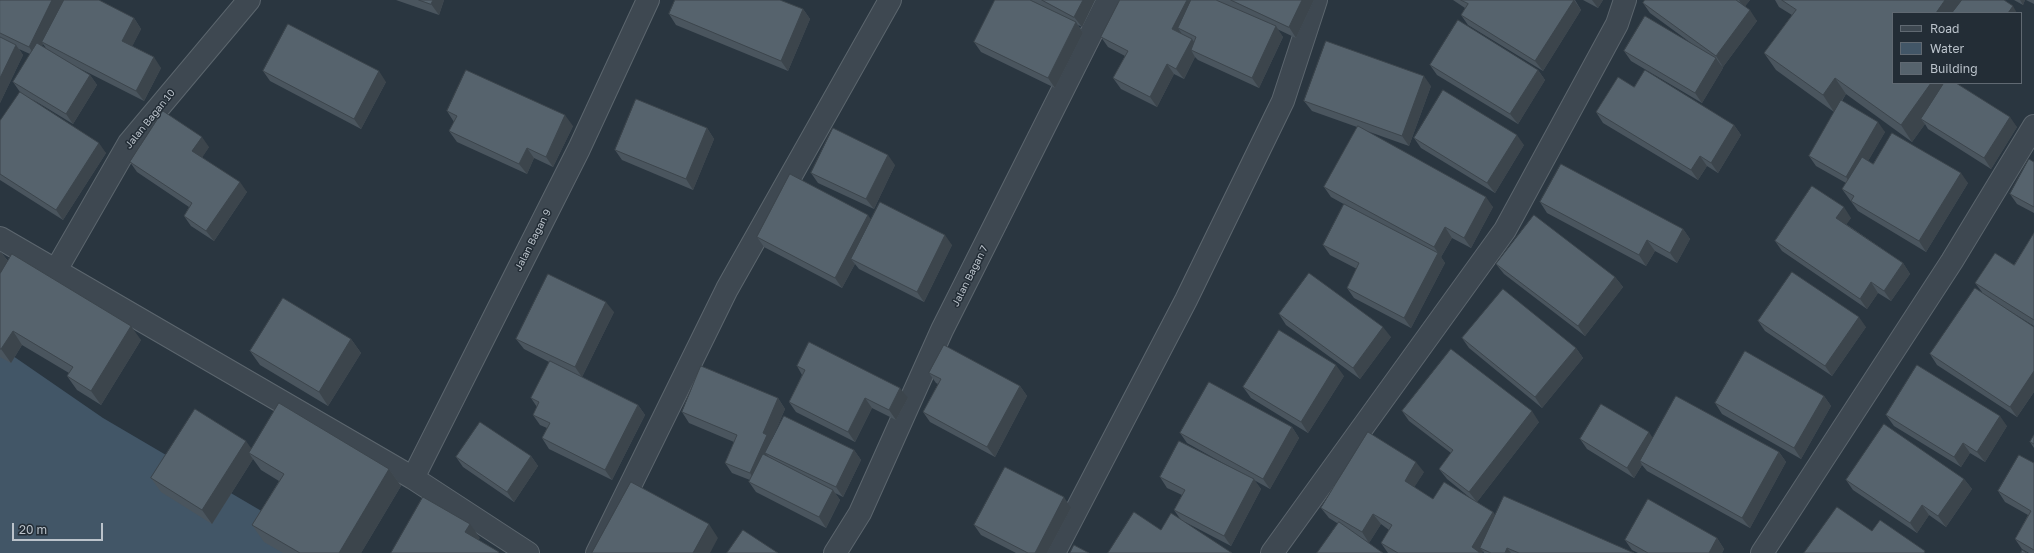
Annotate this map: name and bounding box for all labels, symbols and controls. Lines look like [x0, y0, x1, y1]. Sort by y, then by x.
legend [1892, 12, 2022, 84]
text: Road [1930, 21, 1959, 36]
text: Water [1930, 41, 1964, 56]
text: Building [1930, 61, 1978, 76]
street label: Jalan Bagan 10 [123, 87, 177, 151]
street label: Jalan Bagan 9 [512, 207, 554, 273]
street label: Jalan Bagan 7 [949, 244, 991, 308]
scale bar [14, 515, 105, 541]
text: 20 m [19, 522, 47, 537]

